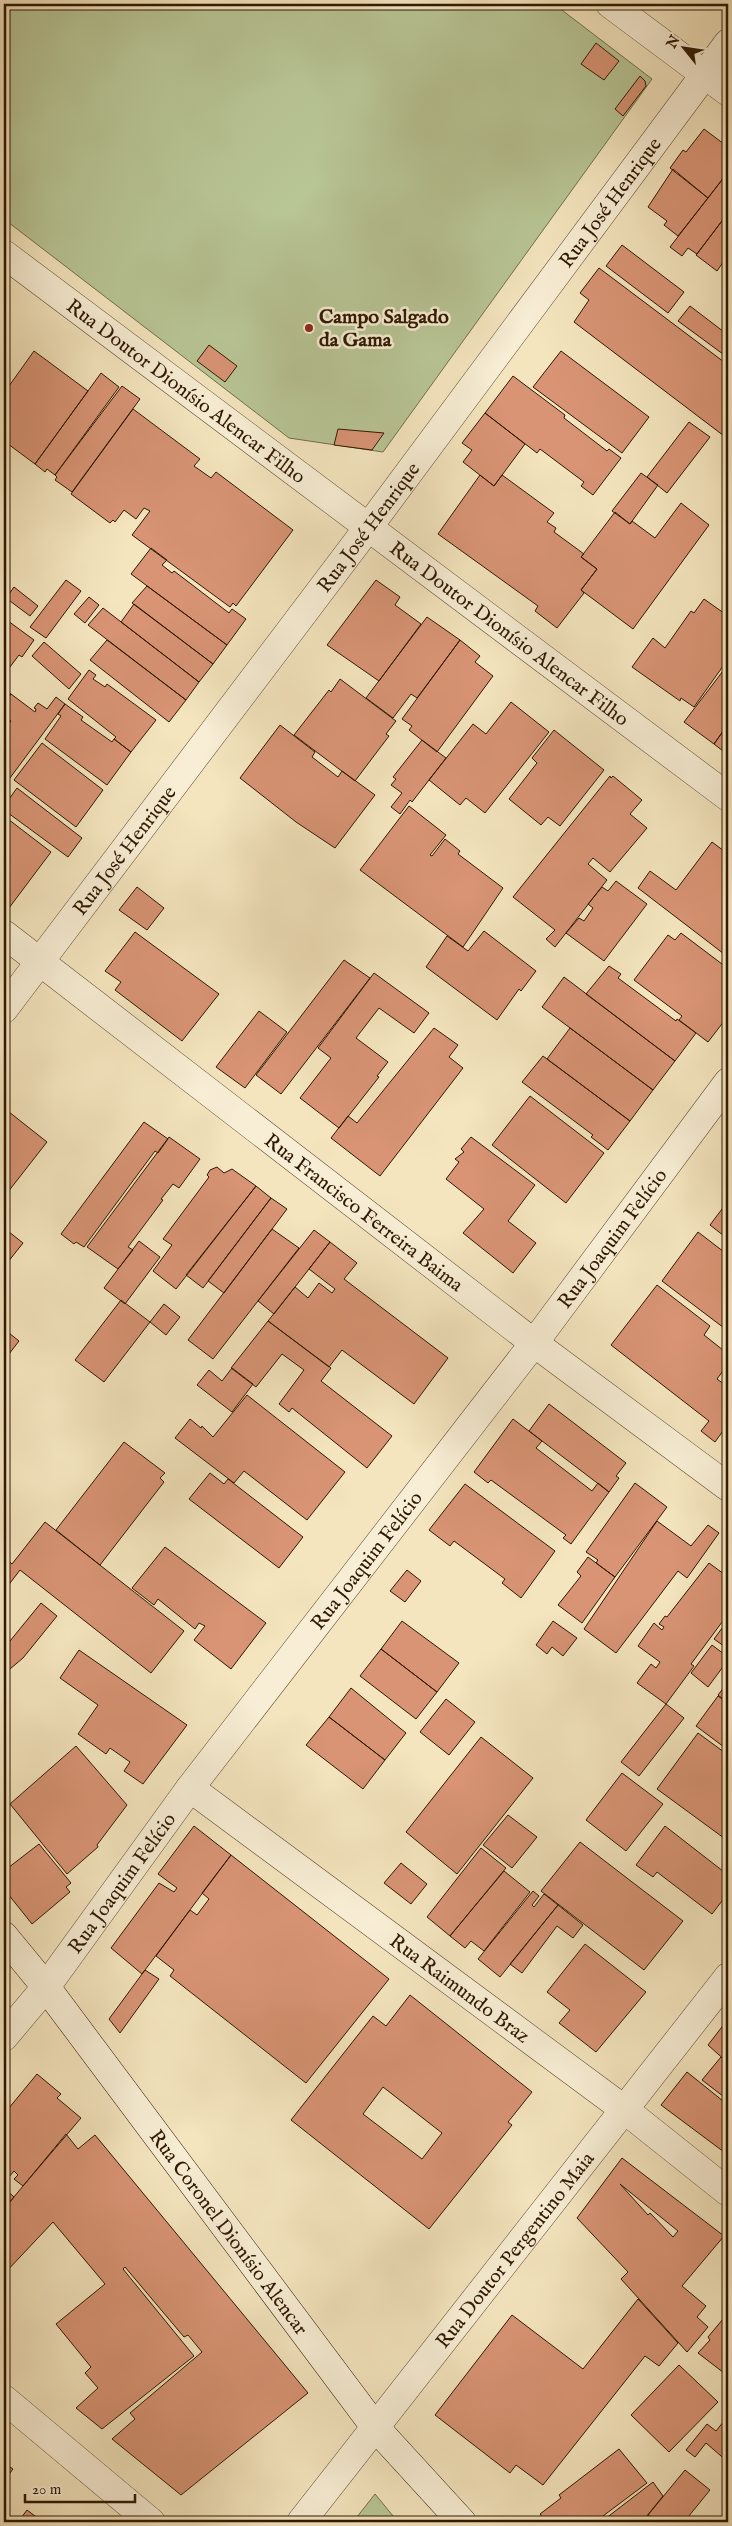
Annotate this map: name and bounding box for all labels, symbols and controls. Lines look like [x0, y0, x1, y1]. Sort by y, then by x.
north arrow [660, 22, 710, 72]
text: N [662, 32, 684, 53]
street label: Rua José Henrique [554, 133, 668, 273]
street label: Rua Doutor Dionísio Alencar Filho [61, 294, 310, 490]
place label: Campo Salgado da Gama [319, 305, 449, 353]
marker: Campo Salgado da Gama [303, 322, 315, 334]
street label: Rua José Henrique [312, 458, 426, 598]
street label: Rua Doutor Dionísio Alencar Filho [384, 536, 634, 732]
street label: Rua José Henrique [68, 781, 182, 921]
street label: Rua Francisco Ferreira Baima [259, 1128, 468, 1298]
street label: Rua Joaquim Felício [553, 1164, 673, 1314]
street label: Rua Joaquim Felício [306, 1487, 429, 1635]
street label: Rua Joaquim Felício [63, 1808, 182, 1959]
street label: Rua Raimundo Braz [384, 1929, 534, 2049]
street label: Rua Coronel Dionísio Alencar [143, 2125, 313, 2341]
street label: Rua Doutor Pergentino Maia [431, 2147, 601, 2354]
scale bar [25, 2471, 135, 2503]
text: 20 m [32, 2480, 62, 2499]

